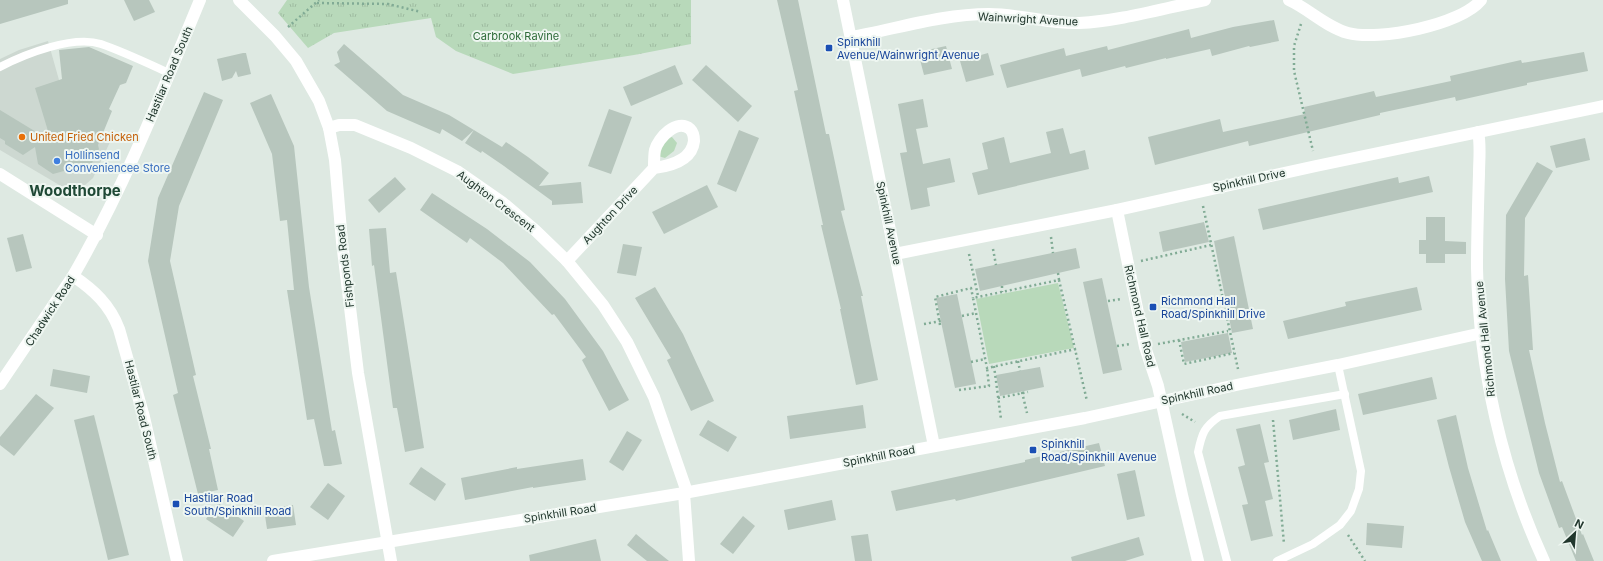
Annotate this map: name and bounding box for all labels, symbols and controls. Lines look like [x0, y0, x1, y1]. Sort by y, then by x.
street label: Wainwright Avenue [978, 9, 1078, 29]
street label: Hastilar Road South [143, 24, 195, 124]
park label: Carbrook Ravine [473, 29, 559, 43]
place label: Spinkhill Avenue/Wainwright Avenue [837, 35, 980, 62]
marker: Spinkhill Avenue/Wainwright Avenue [824, 43, 834, 53]
place label: United Fried Chicken [30, 130, 139, 144]
marker: United Fried Chicken [17, 132, 27, 142]
place label: Hollinsend Conveniencee Store [65, 148, 170, 175]
marker: Hollinsend Conveniencee Store [52, 156, 62, 166]
street label: Spinkhill Drive [1211, 165, 1287, 195]
street label: Aughton Crescent [454, 167, 538, 235]
street label: Spinkhill Avenue [873, 180, 905, 266]
district label: Woodthorpe [29, 181, 121, 200]
street label: Aughton Drive [580, 183, 640, 247]
street label: Fishponds Road [333, 224, 357, 308]
street label: Richmond Hall Road [1121, 264, 1159, 368]
street label: Chadwick Road [22, 273, 78, 349]
street label: Richmond Hall Avenue [1472, 280, 1498, 398]
place label: Richmond Hall Road/Spinkhill Drive [1161, 294, 1265, 321]
marker: Richmond Hall Road/Spinkhill Drive [1148, 302, 1158, 312]
street label: Hastilar Road South [122, 359, 160, 461]
street label: Spinkhill Road [1160, 379, 1234, 407]
place label: Spinkhill Road/Spinkhill Avenue [1041, 437, 1157, 464]
street label: Spinkhill Road [842, 442, 916, 470]
marker: Spinkhill Road/Spinkhill Avenue [1028, 445, 1038, 455]
place label: Hastilar Road South/Spinkhill Road [184, 491, 291, 518]
marker: Hastilar Road South/Spinkhill Road [171, 499, 181, 509]
street label: Spinkhill Road [523, 500, 597, 526]
north arrow [1555, 513, 1595, 553]
text: N [1573, 516, 1586, 532]

